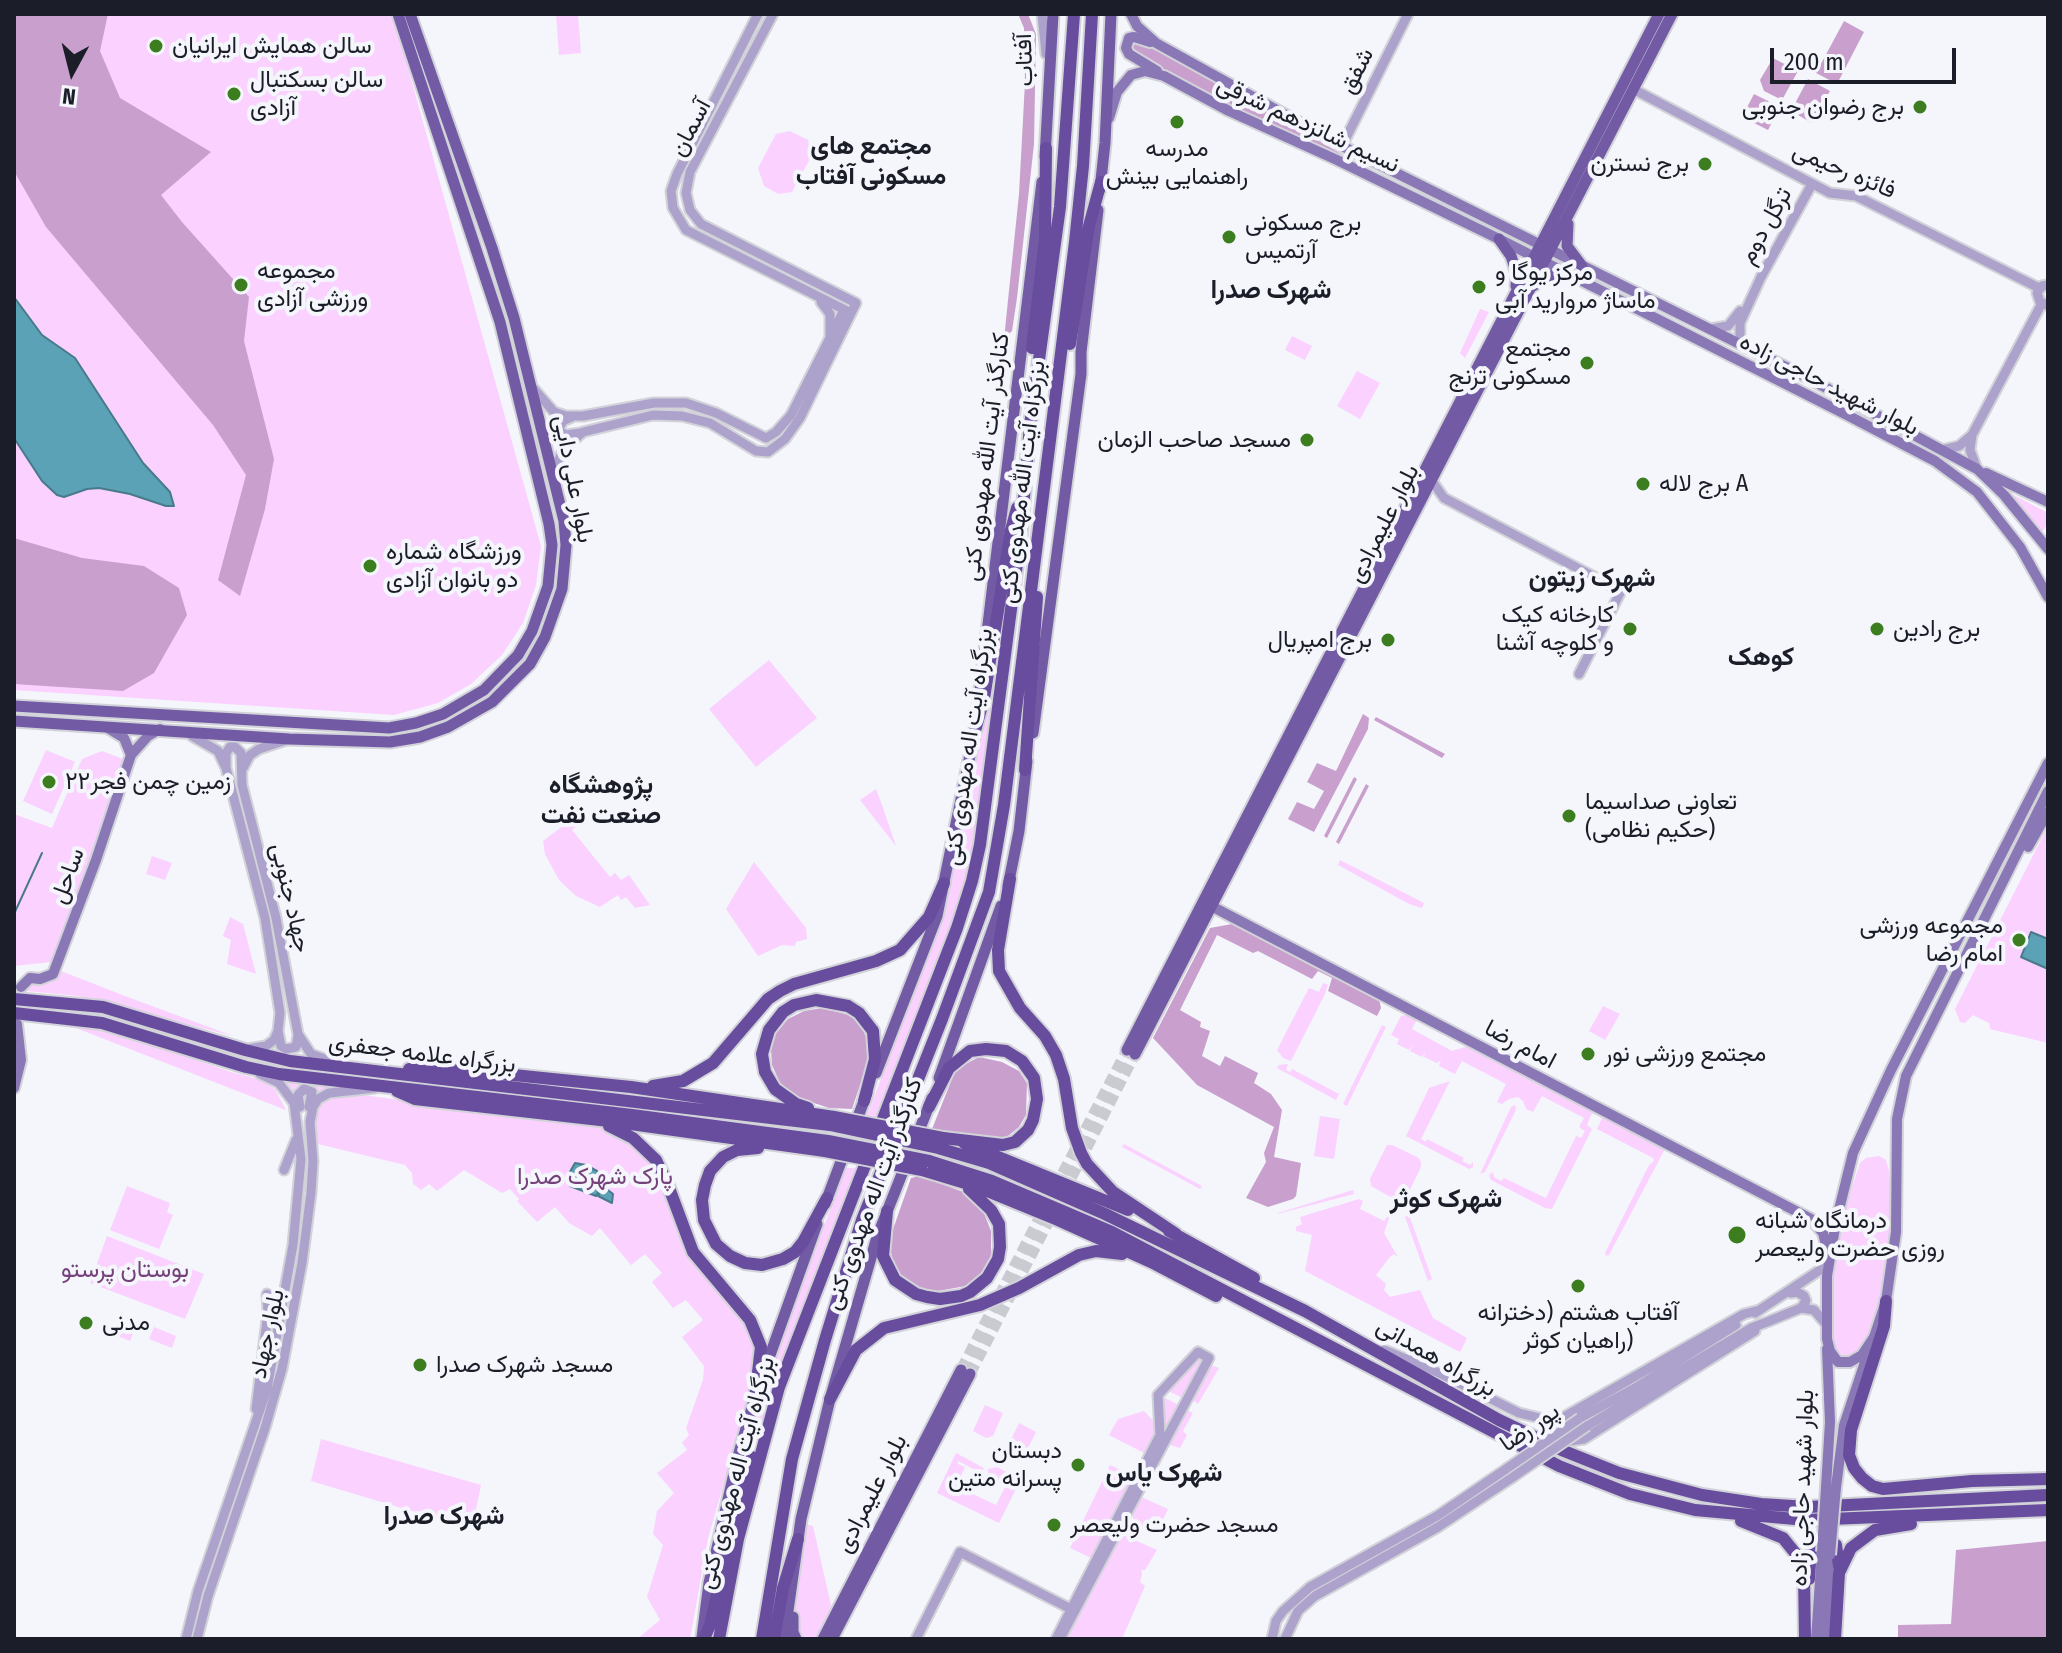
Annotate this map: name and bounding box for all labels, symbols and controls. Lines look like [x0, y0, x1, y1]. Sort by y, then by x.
north arrow [32, 32, 112, 112]
place label: سالن همایش ایرانیان [172, 32, 372, 60]
scale bar [1774, 32, 1960, 82]
street label: آفتاب [1010, 33, 1040, 87]
marker: سالن همایش ایرانیان [147, 37, 165, 55]
street label: شفق [1333, 43, 1381, 99]
text: 200 m [1784, 48, 1844, 76]
place label: سالن بسکتبال آزادی [250, 66, 383, 122]
street label: نسیم شانزدهم شرقی [1212, 70, 1404, 180]
text: N [61, 82, 77, 111]
marker: سالن بسکتبال آزادی [225, 85, 243, 103]
place label: برج رضوان جنوبی [1742, 93, 1904, 121]
street label: آسمان [664, 94, 718, 162]
marker: برج رضوان جنوبی [1911, 98, 1929, 116]
marker: مدرسه راهنمایی بینش [1168, 113, 1186, 131]
district label: مجتمع های مسکونی آفتاب [796, 131, 946, 192]
place label: مدرسه راهنمایی بینش [1106, 135, 1248, 191]
street label: فائزه رحیمی [1788, 136, 1900, 206]
place label: برج نسترن [1590, 150, 1689, 178]
marker: برج نسترن [1696, 155, 1714, 173]
street label: ترگل دوم [1733, 183, 1799, 269]
place label: برج مسکونی آرتمیس [1245, 209, 1361, 265]
marker: برج مسکونی آرتمیس [1220, 228, 1238, 246]
place label: مجموعه ورزشی آزادی [257, 257, 368, 313]
place label: مرکز یوگا و ماساژ مروارید آبی [1495, 259, 1656, 315]
district label: شهرک صدرا [1211, 275, 1331, 307]
marker: مجموعه ورزشی آزادی [232, 276, 250, 294]
marker: مرکز یوگا و ماساژ مروارید آبی [1470, 278, 1488, 296]
street label: بلوار شهید حاجی زاده [1735, 327, 1923, 443]
street label: کنارگذر آیت الله مهدوی کنی [957, 331, 1017, 583]
place label: مجتمع مسکونی ترنج [1449, 335, 1571, 391]
marker: مجتمع مسکونی ترنج [1578, 354, 1596, 372]
street label: بزرگراه آیت الله مهدوی کنی [994, 359, 1052, 605]
street label: بلوار علی دایی [547, 413, 599, 545]
place label: مسجد صاحب الزمان [1098, 426, 1291, 454]
marker: مسجد صاحب الزمان [1298, 431, 1316, 449]
street label: بلوار علیمرادی [1342, 460, 1426, 588]
place label: برج لاله A [1659, 470, 1748, 498]
marker: برج لاله A [1634, 475, 1652, 493]
place label: ورزشگاه شماره دو بانوان آزادی [386, 538, 522, 594]
marker: ورزشگاه شماره دو بانوان آزادی [361, 557, 379, 575]
district label: شهرک زیتون [1528, 563, 1656, 595]
place label: کارخانه کیک و کلوچه آشنا [1496, 601, 1614, 657]
place label: برج رادین [1893, 615, 1980, 643]
marker: کارخانه کیک و کلوچه آشنا [1621, 620, 1639, 638]
marker: برج رادین [1868, 620, 1886, 638]
place label: برج امپریال [1268, 626, 1372, 654]
street label: بزرگراه آیت اله مهدوی کنی [938, 627, 1000, 867]
marker: برج امپریال [1379, 631, 1397, 649]
district label: کوهک [1728, 642, 1794, 674]
place label: زمین چمن فجر۲۲ [65, 768, 231, 796]
district label: پژوهشگاه صنعت نفت [541, 770, 661, 832]
marker: زمین چمن فجر۲۲ [40, 773, 58, 791]
place label: تعاونی صداسیما (حکیم نظامی) [1585, 788, 1737, 844]
marker: تعاونی صداسیما (حکیم نظامی) [1560, 807, 1578, 825]
street label: جهاد جنوبی [263, 841, 317, 955]
street label: ساحل [45, 844, 91, 908]
place label: مجموعه ورزشی امام رضا [1859, 912, 2003, 968]
marker: مجموعه ورزشی امام رضا [2010, 931, 2028, 949]
street label: امام رضا [1479, 1014, 1561, 1076]
street label: بزرگراه علامه جعفری [327, 1028, 517, 1080]
place label: مجتمع ورزشی نور [1604, 1040, 1766, 1068]
marker: مجتمع ورزشی نور [1579, 1045, 1597, 1063]
street label: کنارگذر آیت اله مهدوی کنی [819, 1074, 929, 1314]
park label: پارک شهرک صدرا [517, 1163, 673, 1191]
district label: شهرک کوثر [1390, 1184, 1502, 1216]
place label: درمانگاه شبانه روزی حضرت ولیعصر [1755, 1207, 1945, 1263]
marker: درمانگاه شبانه روزی حضرت ولیعصر [1726, 1224, 1748, 1246]
park label: بوستان پرستو [61, 1256, 189, 1284]
marker: آفتاب هشتم (دخترانه راهیان کوثر) [1569, 1277, 1587, 1295]
street label: بلوار جهاد [244, 1287, 292, 1381]
place label: آفتاب هشتم (دخترانه راهیان کوثر) [1478, 1299, 1678, 1355]
place label: مدنی [102, 1309, 150, 1337]
street label: بزرگراه همدانی [1371, 1312, 1501, 1404]
marker: مدنی [77, 1314, 95, 1332]
place label: مسجد شهرک صدرا [436, 1351, 613, 1379]
street label: بزرگراه آیت اله مهدوی کنی [692, 1354, 782, 1592]
marker: مسجد شهرک صدرا [411, 1356, 429, 1374]
street label: بلوار شهید حاجی زاده [1785, 1389, 1821, 1587]
street label: پور رضا [1495, 1397, 1565, 1459]
street label: بلوار علیمرادی [830, 1430, 914, 1558]
place label: دبستان پسرانه متین [948, 1437, 1062, 1493]
marker: دبستان پسرانه متین [1069, 1456, 1087, 1474]
district label: شهرک یاس [1105, 1458, 1223, 1490]
district label: شهرک صدرا [384, 1501, 504, 1533]
place label: مسجد حضرت ولیعصر [1070, 1511, 1278, 1539]
marker: مسجد حضرت ولیعصر [1045, 1516, 1063, 1534]

